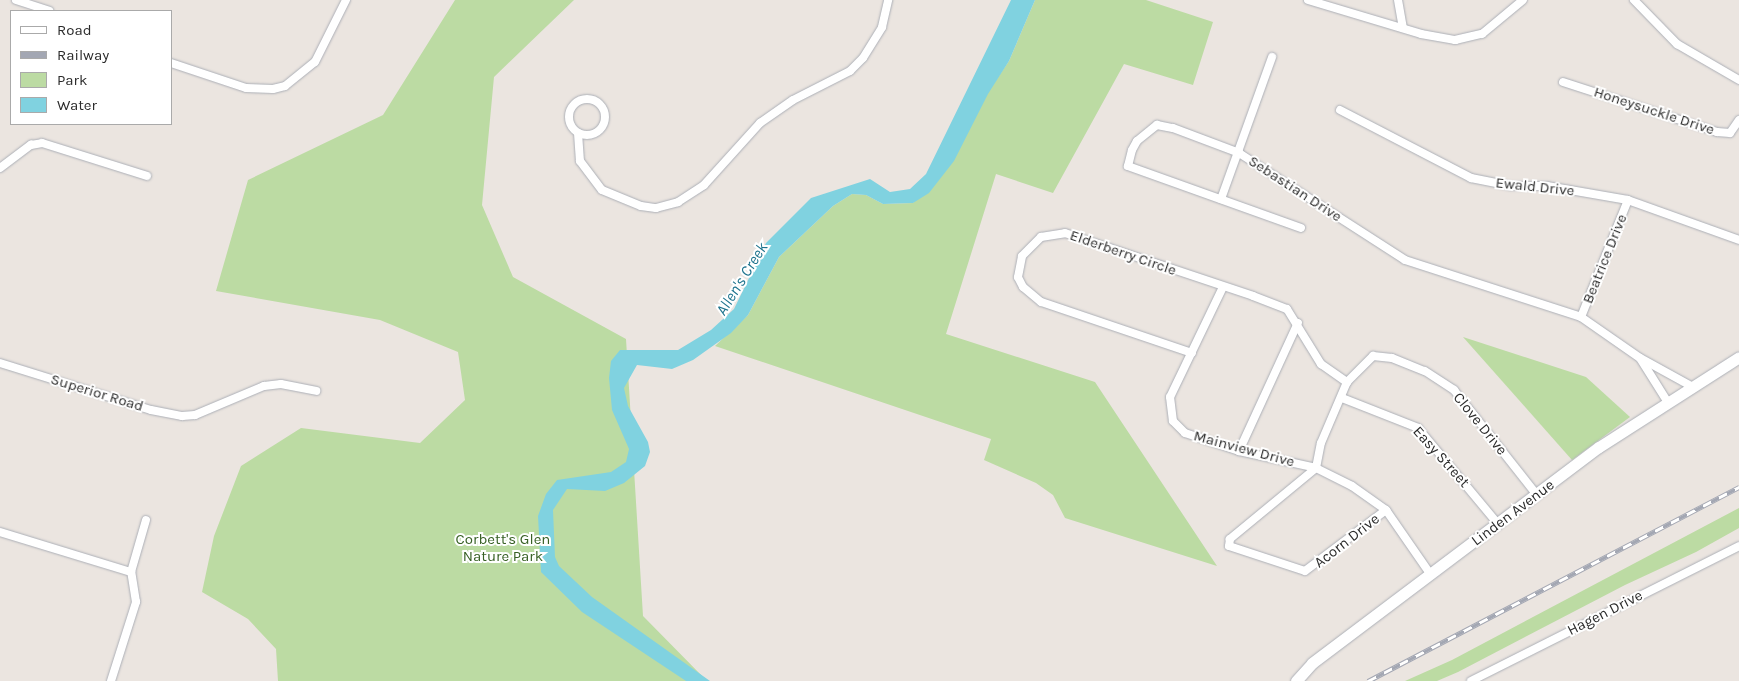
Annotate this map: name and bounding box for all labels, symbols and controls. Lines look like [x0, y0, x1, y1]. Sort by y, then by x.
legend [10, 10, 172, 125]
text: Road [57, 21, 92, 39]
text: Railway [57, 46, 109, 64]
text: Park [57, 71, 87, 89]
street label: Honeysuckle Drive [1591, 83, 1717, 139]
text: Water [57, 96, 97, 114]
street label: Sebastian Drive [1245, 152, 1345, 226]
street label: Ewald Drive [1495, 174, 1575, 200]
street label: Beatrice Drive [1579, 212, 1631, 306]
street label: Elderberry Circle [1067, 226, 1179, 280]
water label: Allen's Creek [712, 239, 772, 319]
street label: Superior Road [48, 370, 146, 416]
street label: Clove Drive [1449, 389, 1511, 459]
street label: Easy Street [1409, 423, 1473, 491]
street label: Mainview Drive [1192, 427, 1296, 471]
street label: Linden Avenue [1468, 476, 1558, 550]
street label: Acorn Drive [1311, 510, 1383, 572]
park label: Corbett's Glen Nature Park [456, 530, 550, 565]
street label: Hagen Drive [1564, 586, 1646, 640]

